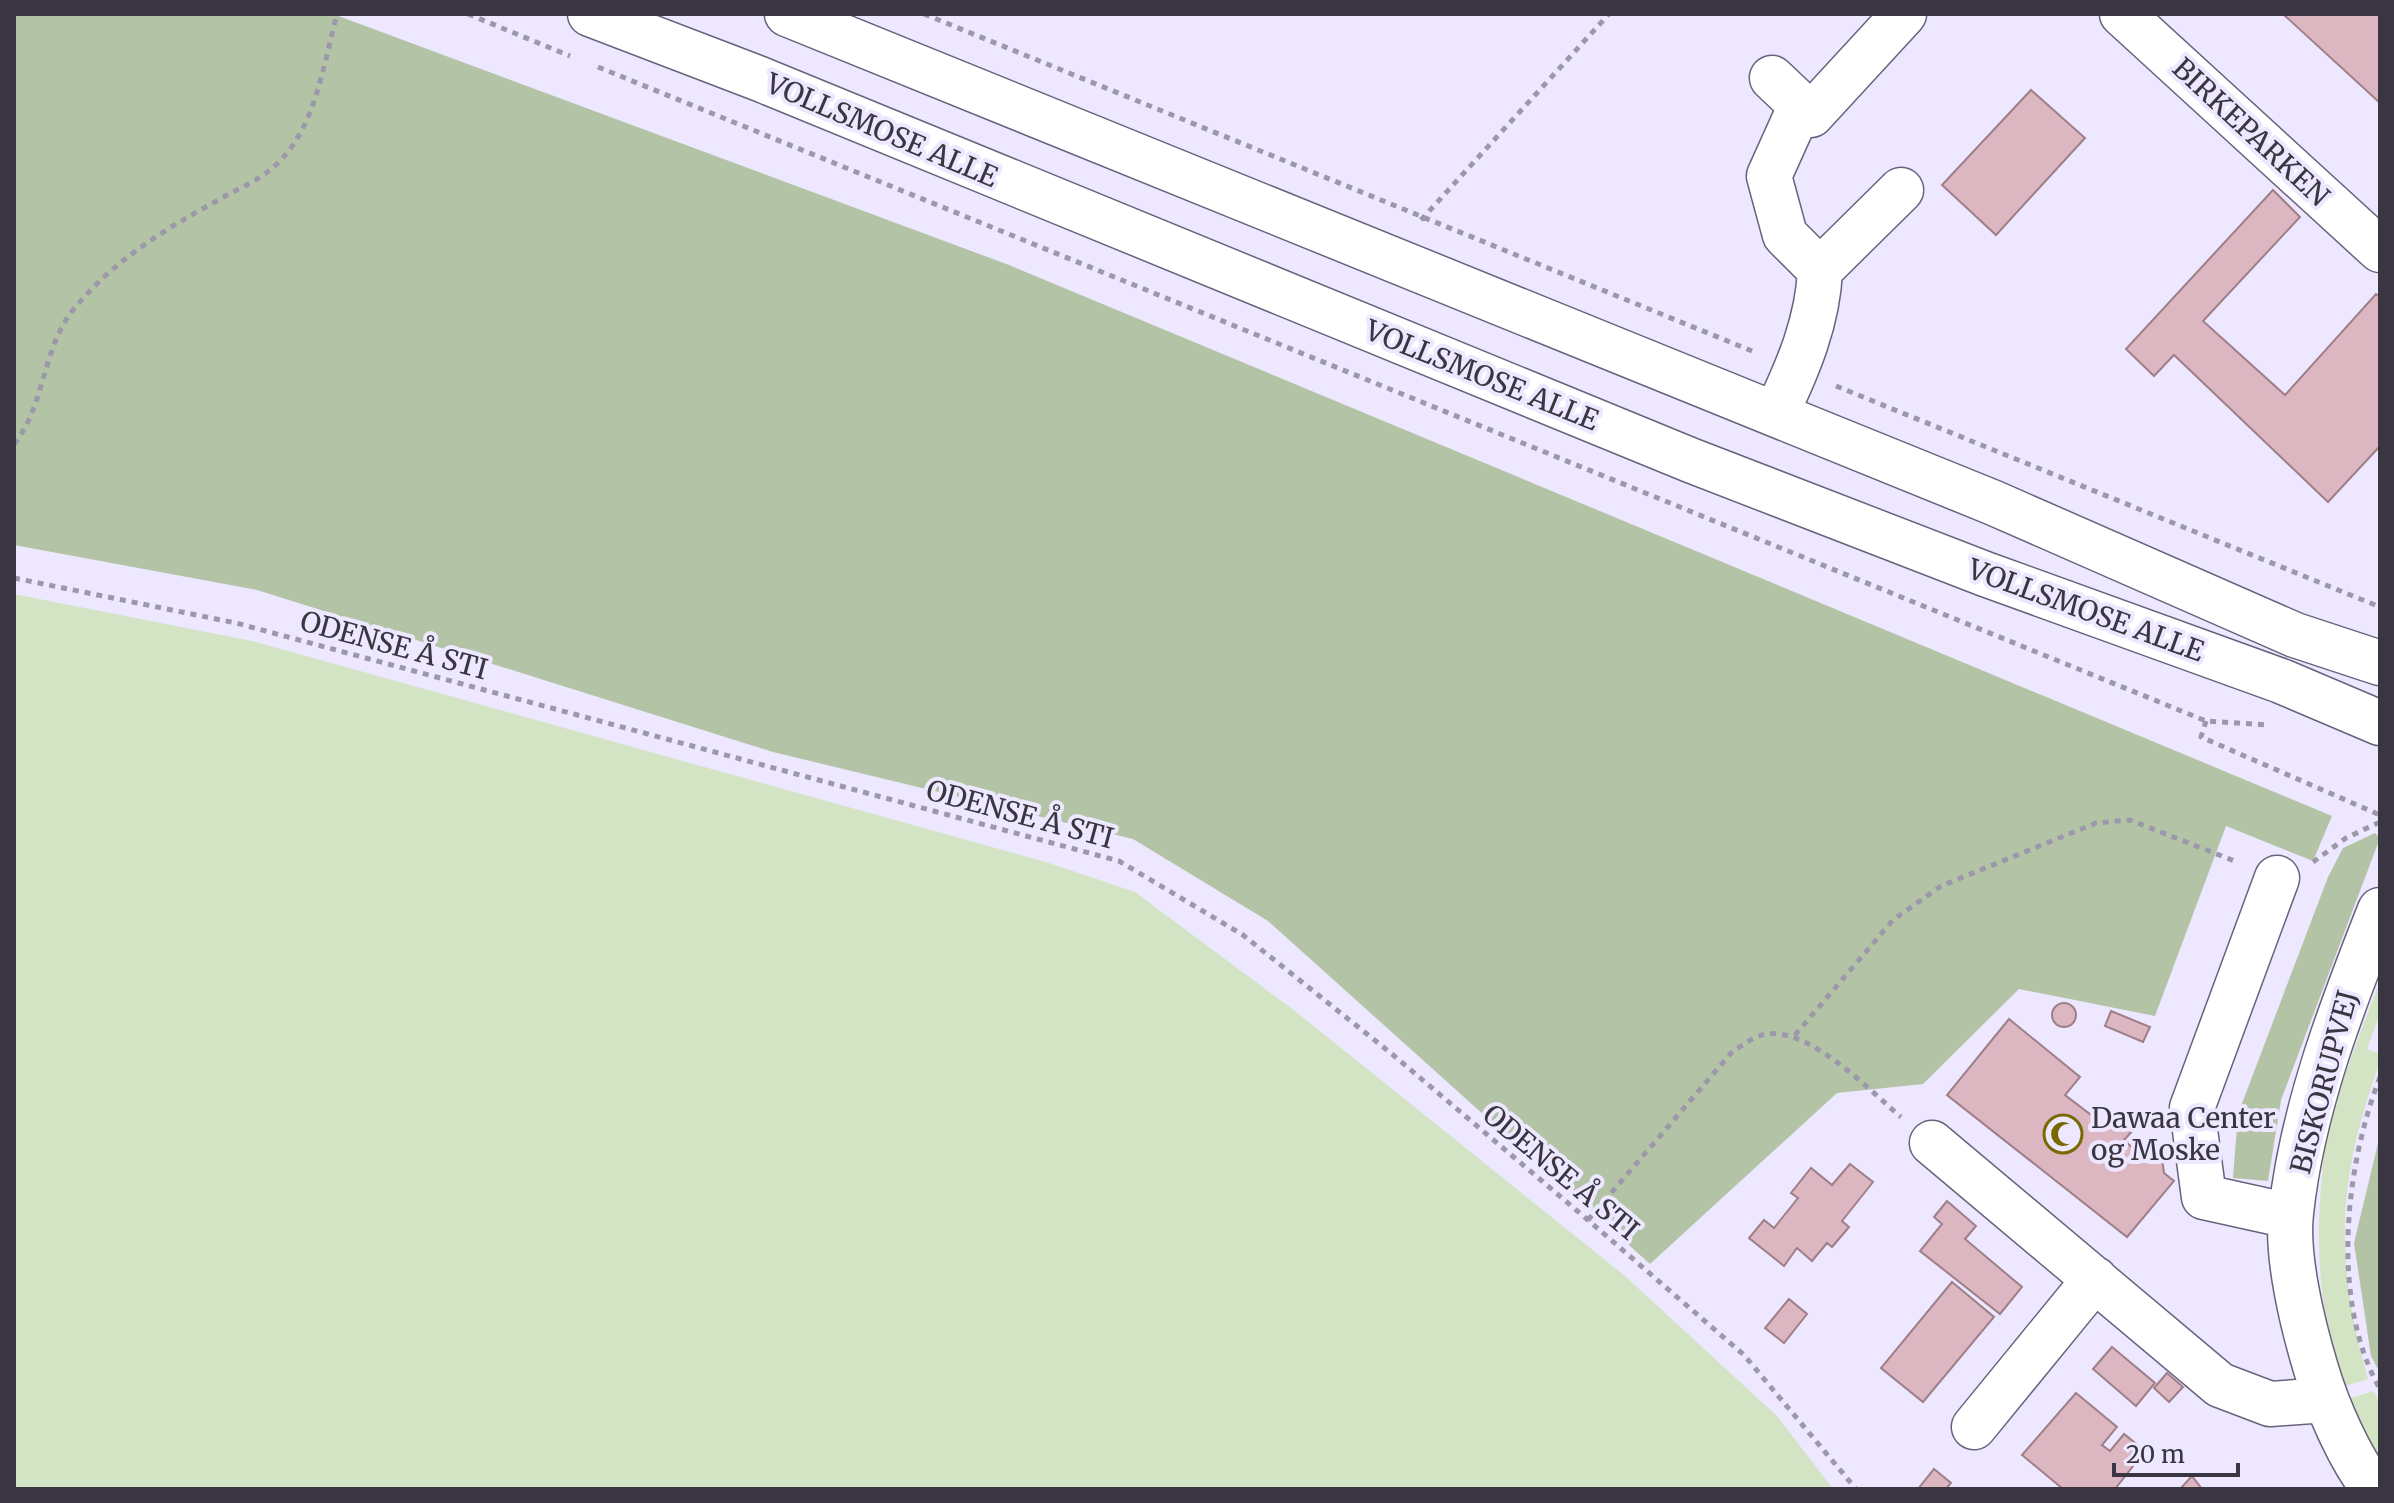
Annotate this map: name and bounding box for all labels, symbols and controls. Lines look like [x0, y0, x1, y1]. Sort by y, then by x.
street label: BIRKEPARKEN [2165, 50, 2337, 214]
street label: VOLLSMOSE ALLE [760, 64, 1004, 195]
street label: VOLLSMOSE ALLE [1359, 311, 1604, 438]
street label: VOLLSMOSE ALLE [1962, 550, 2209, 669]
street label: ODENSE Å STI [296, 601, 492, 687]
street label: ODENSE Å STI [922, 770, 1118, 856]
street label: BISKORUPVEJ [2282, 986, 2366, 1178]
street label: ODENSE Å STI [1476, 1095, 1648, 1248]
place label: Dawaa Center og Moske [2091, 1100, 2276, 1168]
mosque icon: Dawaa Center og Moske [2042, 1113, 2084, 1155]
scale bar [2114, 1427, 2238, 1477]
text: 20 m [2126, 1439, 2185, 1470]

